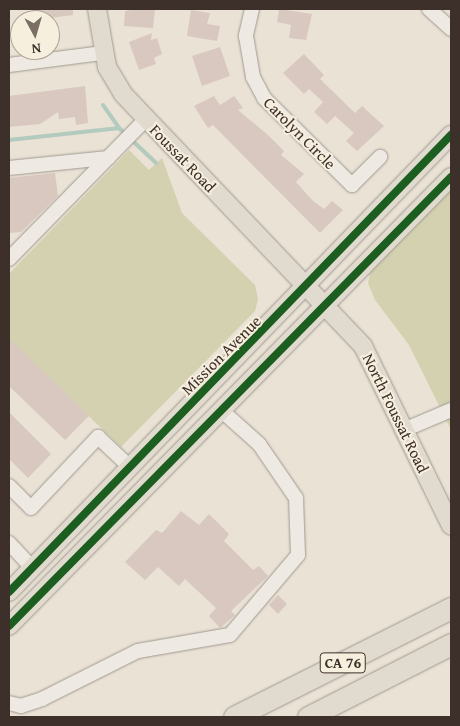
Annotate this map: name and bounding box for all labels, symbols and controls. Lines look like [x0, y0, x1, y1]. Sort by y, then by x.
north arrow [10, 10, 60, 60]
text: N [31, 38, 42, 59]
street label: Carolyn Circle [260, 93, 340, 173]
street label: Foussat Road [146, 120, 220, 196]
street label: Mission Avenue [177, 311, 265, 399]
street label: North Foussat Road [359, 350, 433, 476]
road number: CA 76 [319, 650, 367, 676]

